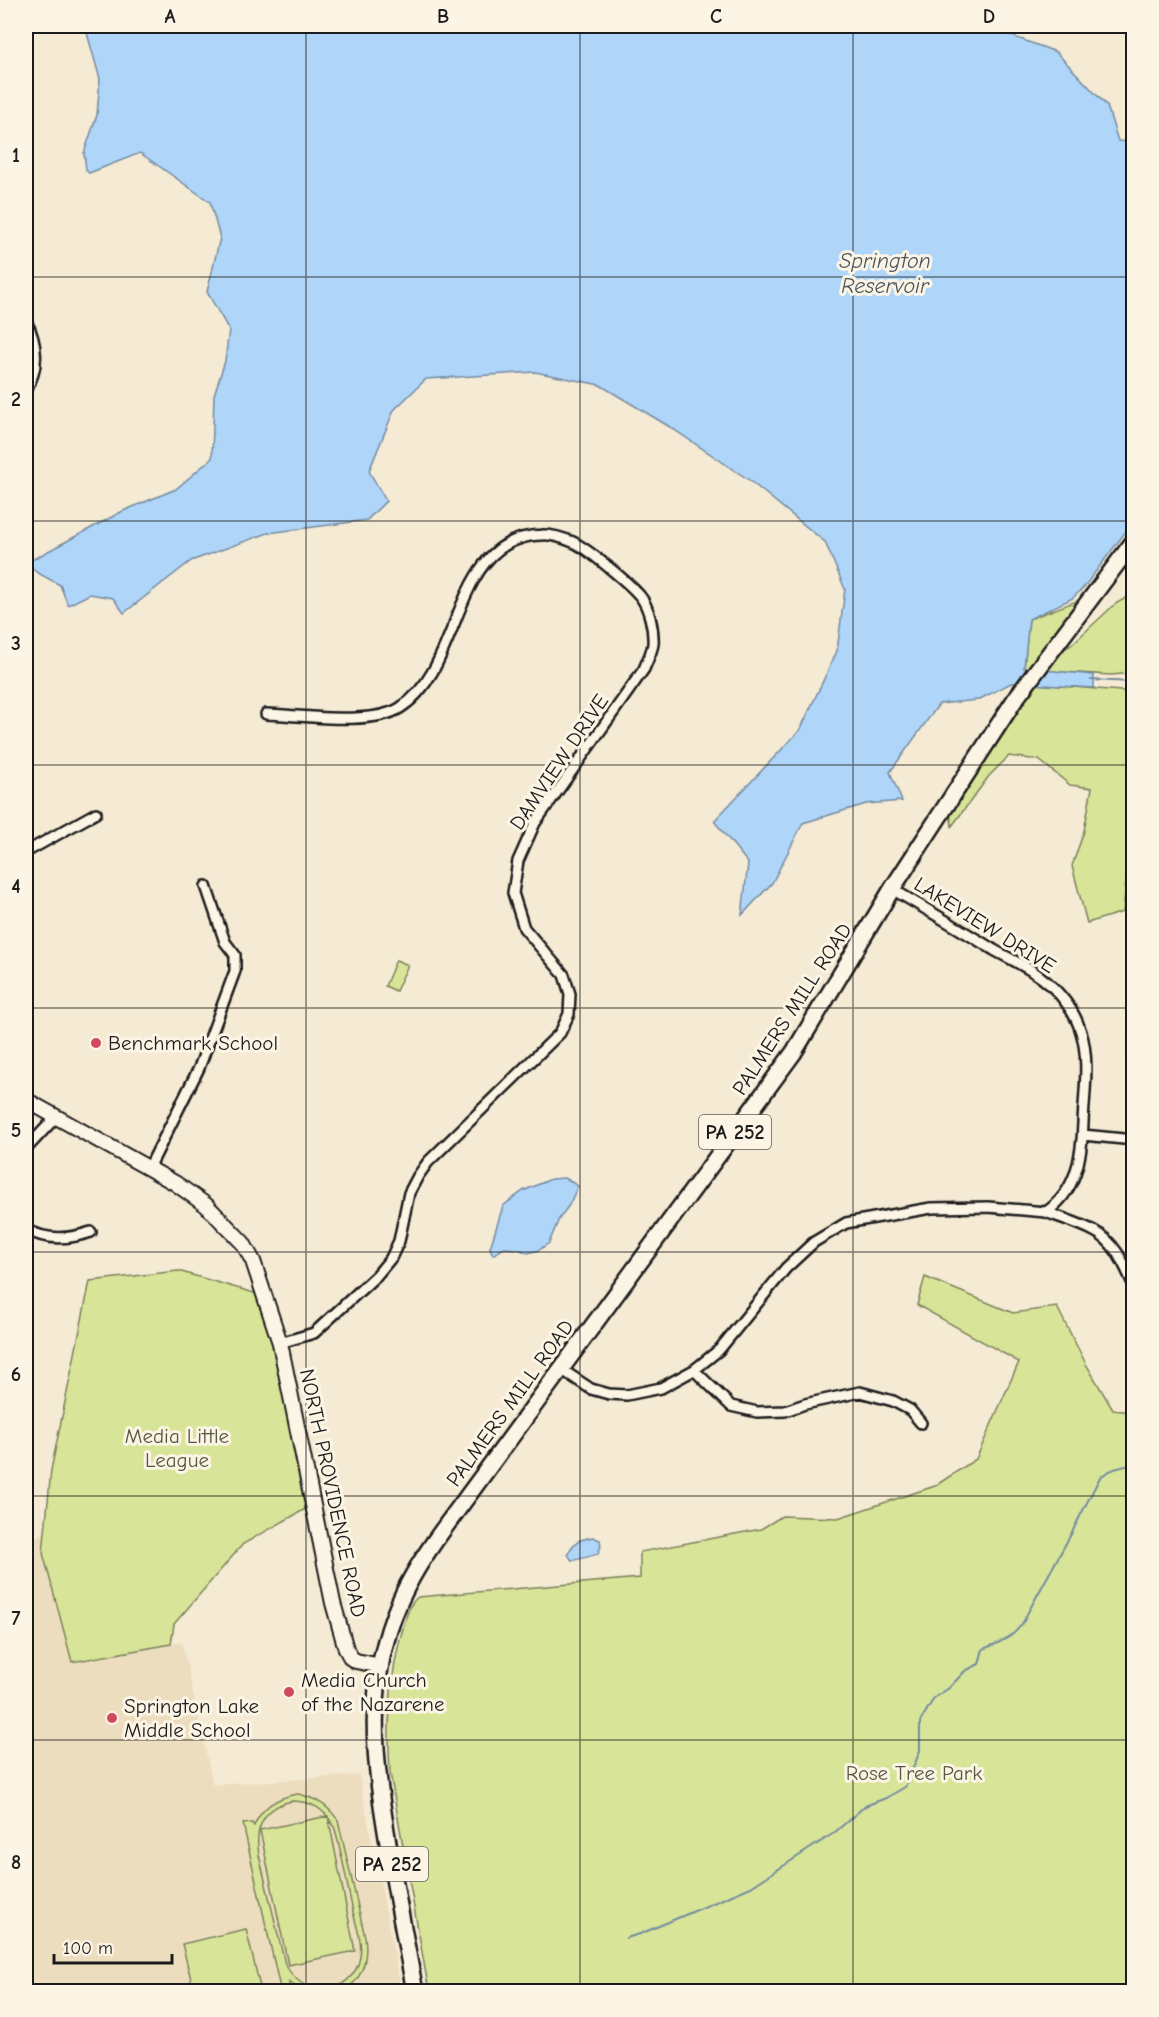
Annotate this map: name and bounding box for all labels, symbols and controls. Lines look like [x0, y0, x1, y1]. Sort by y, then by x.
text: A [164, 5, 176, 28]
text: B [437, 5, 449, 28]
text: C [710, 5, 722, 28]
text: D [983, 5, 995, 28]
text: 1 [12, 144, 20, 167]
water label: Springton Reservoir [839, 248, 931, 299]
text: 2 [11, 388, 21, 411]
text: 3 [11, 632, 21, 655]
street label: DAMVIEW DRIVE [505, 690, 613, 834]
street label: LAKEVIEW DRIVE [910, 872, 1060, 978]
text: 4 [11, 875, 21, 898]
street label: PALMERS MILL ROAD [727, 918, 857, 1100]
place label: Benchmark School [108, 1031, 278, 1055]
marker: Benchmark School [89, 1036, 103, 1050]
road number: PA 252 [699, 1115, 771, 1149]
text: 5 [11, 1119, 21, 1142]
street label: PALMERS MILL ROAD [441, 1315, 579, 1491]
text: 6 [11, 1363, 21, 1386]
street label: NORTH PROVIDENCE ROAD [295, 1367, 371, 1619]
park label: Media Little League [125, 1424, 229, 1472]
text: 7 [12, 1607, 21, 1630]
place label: Media Church of the Nazarene [301, 1668, 444, 1716]
marker: Media Church of the Nazarene [282, 1685, 296, 1699]
place label: Springton Lake Middle School [124, 1694, 259, 1742]
marker: Springton Lake Middle School [105, 1711, 119, 1725]
park label: Rose Tree Park [846, 1761, 982, 1785]
road number: PA 252 [356, 1847, 428, 1881]
text: 8 [11, 1851, 21, 1874]
scale bar [54, 1927, 172, 1965]
text: 100 m [63, 1938, 113, 1959]

